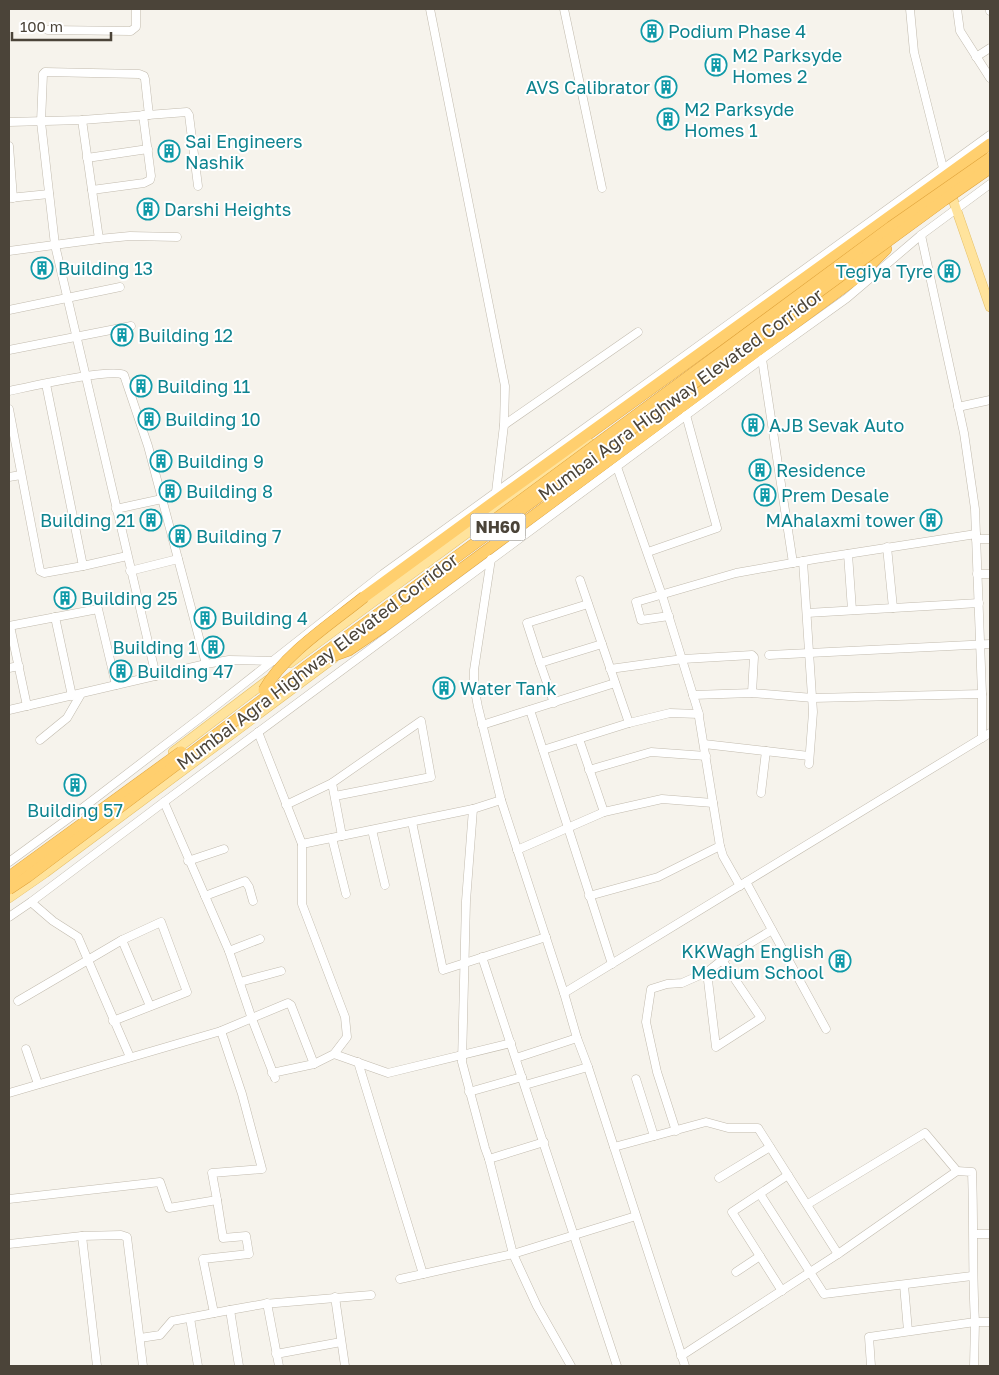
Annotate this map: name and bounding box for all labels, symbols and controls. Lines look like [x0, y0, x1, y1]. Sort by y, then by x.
scale bar [12, 10, 111, 42]
text: 100 m [20, 17, 63, 35]
building icon: Podium Phase 4 [640, 19, 664, 43]
place label: Podium Phase 4 [668, 20, 806, 42]
place label: M2 Parksyde Homes 2 [732, 44, 842, 87]
building icon: M2 Parksyde Homes 2 [704, 53, 728, 77]
building icon: AVS Calibrator [654, 75, 678, 99]
place label: AVS Calibrator [526, 76, 650, 98]
place label: M2 Parksyde Homes 1 [684, 98, 794, 141]
building icon: M2 Parksyde Homes 1 [656, 107, 680, 131]
place label: Sai Engineers Nashik [185, 130, 302, 173]
building icon: Sai Engineers Nashik [157, 139, 181, 163]
building icon: Darshi Heights [136, 197, 160, 221]
place label: Darshi Heights [164, 198, 291, 220]
building icon: Building 13 [30, 256, 54, 280]
place label: Building 13 [58, 257, 153, 279]
building icon: Tegiya Tyre [937, 259, 961, 283]
place label: Tegiya Tyre [836, 260, 933, 282]
street label: Mumbai Agra Highway Elevated Corridor [533, 283, 827, 505]
building icon: Building 12 [110, 323, 134, 347]
place label: Building 12 [138, 324, 233, 346]
building icon: Building 11 [129, 374, 153, 398]
place label: Building 11 [157, 375, 251, 397]
building icon: Building 10 [137, 407, 161, 431]
place label: Building 10 [165, 408, 261, 430]
building icon: AJB Sevak Auto [741, 413, 765, 437]
place label: AJB Sevak Auto [769, 414, 904, 436]
building icon: Building 9 [149, 449, 173, 473]
place label: Building 9 [177, 450, 264, 472]
building icon: Residence [748, 458, 772, 482]
place label: Residence [776, 459, 866, 481]
building icon: Building 8 [158, 479, 182, 503]
place label: Building 8 [186, 480, 273, 502]
building icon: Prem Desale [753, 483, 777, 507]
place label: Prem Desale [781, 484, 889, 506]
building icon: Building 21 [139, 508, 163, 532]
building icon: MAhalaxmi tower [919, 508, 943, 532]
place label: Building 21 [40, 509, 135, 531]
place label: MAhalaxmi tower [765, 509, 915, 531]
road number: NH60 [470, 514, 526, 540]
building icon: Building 7 [168, 524, 192, 548]
place label: Building 7 [196, 525, 281, 547]
street label: Mumbai Agra Highway Elevated Corridor [172, 548, 462, 774]
building icon: Building 25 [53, 586, 77, 610]
place label: Building 25 [81, 587, 178, 609]
building icon: Building 4 [193, 606, 217, 630]
place label: Building 4 [221, 607, 308, 629]
building icon: Building 1 [201, 635, 225, 659]
place label: Building 1 [112, 636, 197, 658]
building icon: Building 47 [109, 659, 133, 683]
place label: Building 47 [137, 660, 233, 682]
building icon: Water Tank [432, 676, 456, 700]
place label: Water Tank [460, 677, 557, 699]
building icon: Building 57 [63, 773, 87, 797]
place label: Building 57 [27, 799, 123, 821]
place label: KKWagh English Medium School [681, 940, 824, 983]
building icon: KKWagh English Medium School [828, 949, 852, 973]

